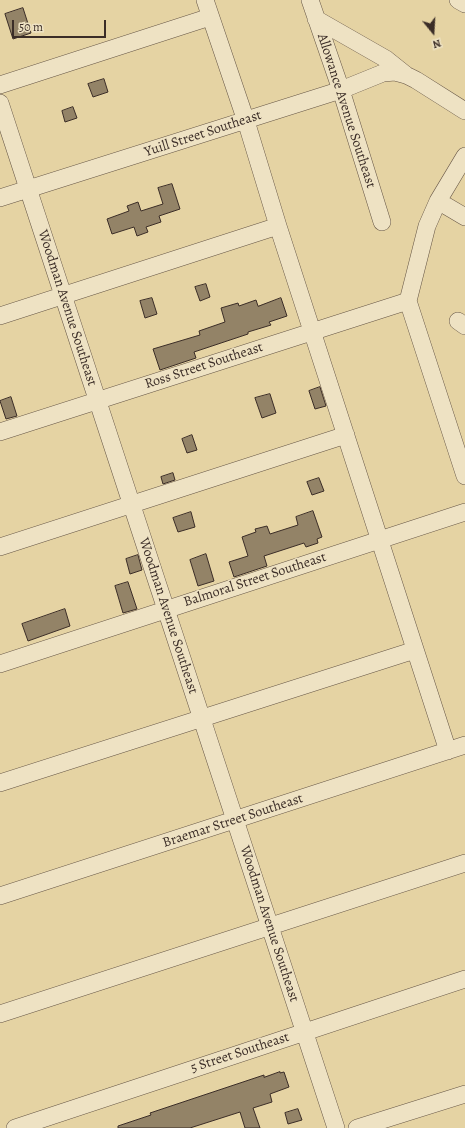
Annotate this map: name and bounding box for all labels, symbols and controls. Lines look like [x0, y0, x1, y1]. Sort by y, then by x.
scale bar [14, 12, 108, 38]
north arrow [413, 12, 453, 52]
text: 50 m [19, 19, 43, 35]
street label: Allowance Avenue Southeast [313, 32, 379, 190]
text: N [431, 36, 443, 52]
street label: Yuill Street Southeast [142, 107, 264, 161]
street label: Woodman Avenue Southeast [34, 228, 100, 388]
street label: Ross Street Southeast [143, 339, 265, 393]
street label: Woodman Avenue Southeast [135, 536, 201, 696]
street label: Balmoral Street Southeast [182, 549, 328, 611]
street label: Braemar Street Southeast [161, 790, 305, 852]
street label: Woodman Avenue Southeast [236, 844, 302, 1004]
street label: 5 Street Southeast [189, 1029, 291, 1077]

